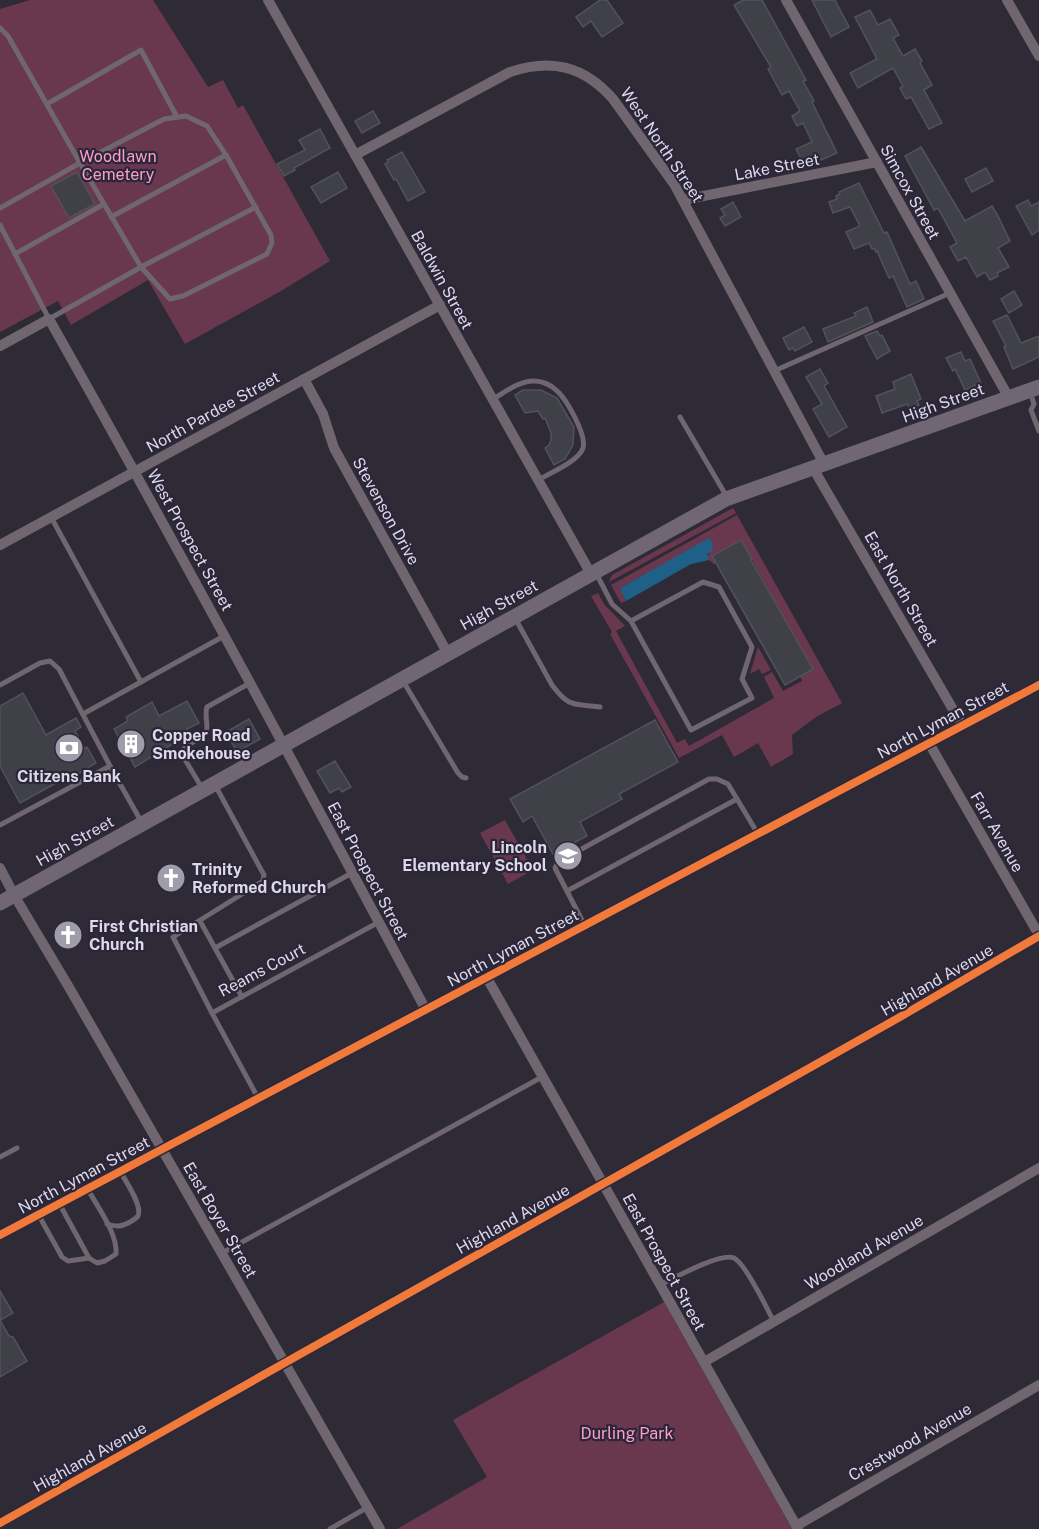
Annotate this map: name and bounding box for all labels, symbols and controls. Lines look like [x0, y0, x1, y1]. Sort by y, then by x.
street label: West North Street [616, 84, 708, 206]
street label: Simcox Street [876, 141, 944, 243]
park label: Woodlawn Cemetery [79, 147, 157, 184]
street label: Lake Street [733, 149, 821, 185]
street label: Baldwin Street [407, 227, 477, 333]
street label: North Pardee Street [143, 367, 283, 457]
street label: High Street [899, 379, 987, 427]
street label: Stevenson Drive [349, 454, 423, 568]
street label: West Prospect Street [143, 466, 237, 614]
street label: East North Street [860, 528, 942, 650]
street label: High Street [457, 576, 541, 634]
street label: North Lyman Street [874, 677, 1012, 763]
place label: Copper Road Smokehouse [152, 726, 250, 763]
building icon: Copper Road Smokehouse [115, 728, 147, 760]
bank icon: Citizens Bank [53, 732, 85, 764]
place label: Citizens Bank [17, 767, 121, 786]
street label: Farr Avenue [966, 788, 1028, 876]
street label: East Prospect Street [324, 799, 412, 943]
street label: High Street [33, 812, 117, 870]
place label: Lincoln Elementary School [402, 838, 547, 875]
school or university icon: Lincoln Elementary School [552, 840, 584, 872]
place label: Trinity Reformed Church [192, 860, 326, 897]
church icon: Trinity Reformed Church [155, 862, 187, 894]
street label: North Lyman Street [444, 905, 582, 991]
place label: First Christian Church [89, 917, 198, 954]
church icon: First Christian Church [52, 919, 84, 951]
street label: Reams Court [215, 939, 309, 1001]
street label: Highland Avenue [877, 940, 997, 1020]
street label: North Lyman Street [15, 1132, 153, 1218]
street label: East Boyer Street [179, 1159, 261, 1281]
street label: Highland Avenue [453, 1180, 573, 1258]
street label: East Prospect Street [618, 1190, 710, 1334]
street label: Woodland Avenue [801, 1210, 927, 1294]
street label: Crestwood Avenue [845, 1399, 975, 1485]
street label: Highland Avenue [30, 1418, 150, 1496]
park label: Durling Park [581, 1424, 673, 1443]

